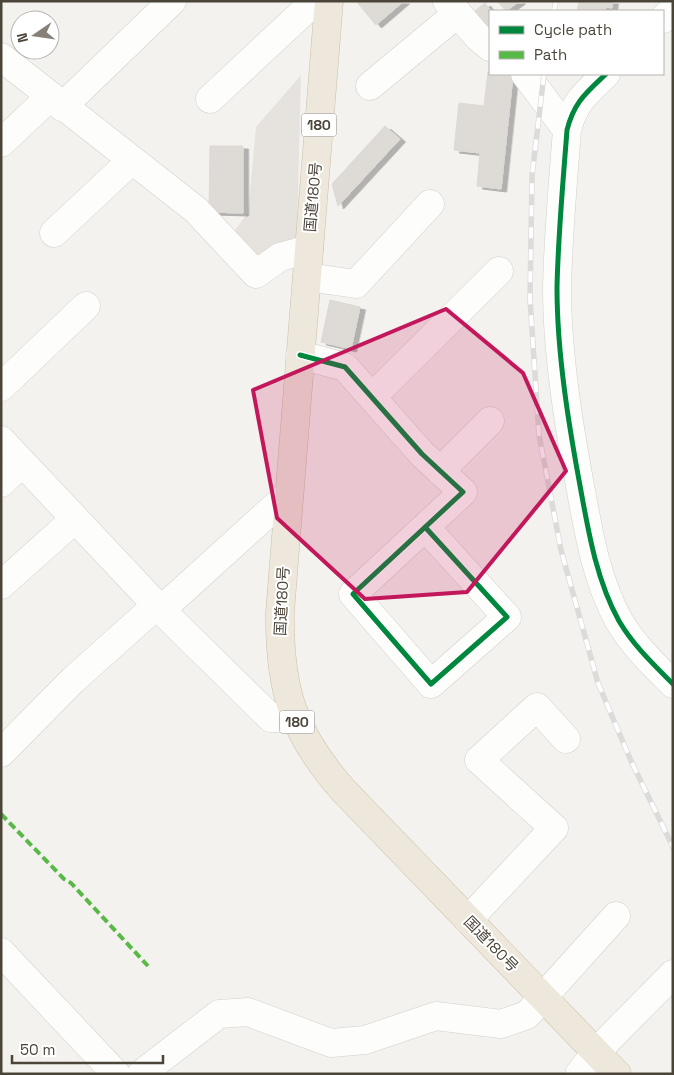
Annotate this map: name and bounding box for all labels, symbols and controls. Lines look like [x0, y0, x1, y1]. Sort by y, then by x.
north arrow [10, 10, 60, 60]
legend [489, 10, 664, 75]
text: Cycle path [534, 20, 612, 39]
text: N [13, 31, 32, 45]
text: Path [534, 45, 567, 64]
road number: 180 [302, 114, 336, 136]
street label: 国道180号 [300, 161, 325, 233]
street label: 国道180号 [270, 565, 293, 637]
road number: 180 [280, 710, 314, 734]
street label: 国道180号 [460, 912, 523, 976]
scale bar [12, 1032, 164, 1064]
text: 50 m [20, 1040, 55, 1059]

